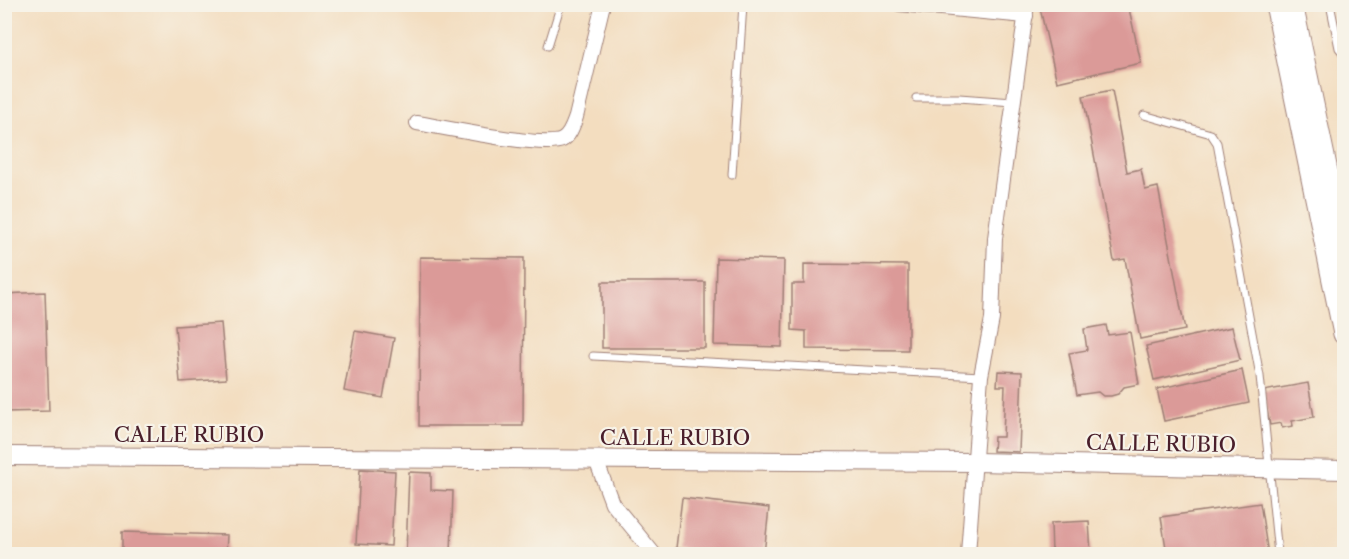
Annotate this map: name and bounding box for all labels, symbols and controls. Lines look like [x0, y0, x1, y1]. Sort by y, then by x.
street label: CALLE RUBIO [114, 422, 264, 447]
street label: CALLE RUBIO [600, 425, 750, 450]
street label: CALLE RUBIO [1086, 430, 1236, 457]

